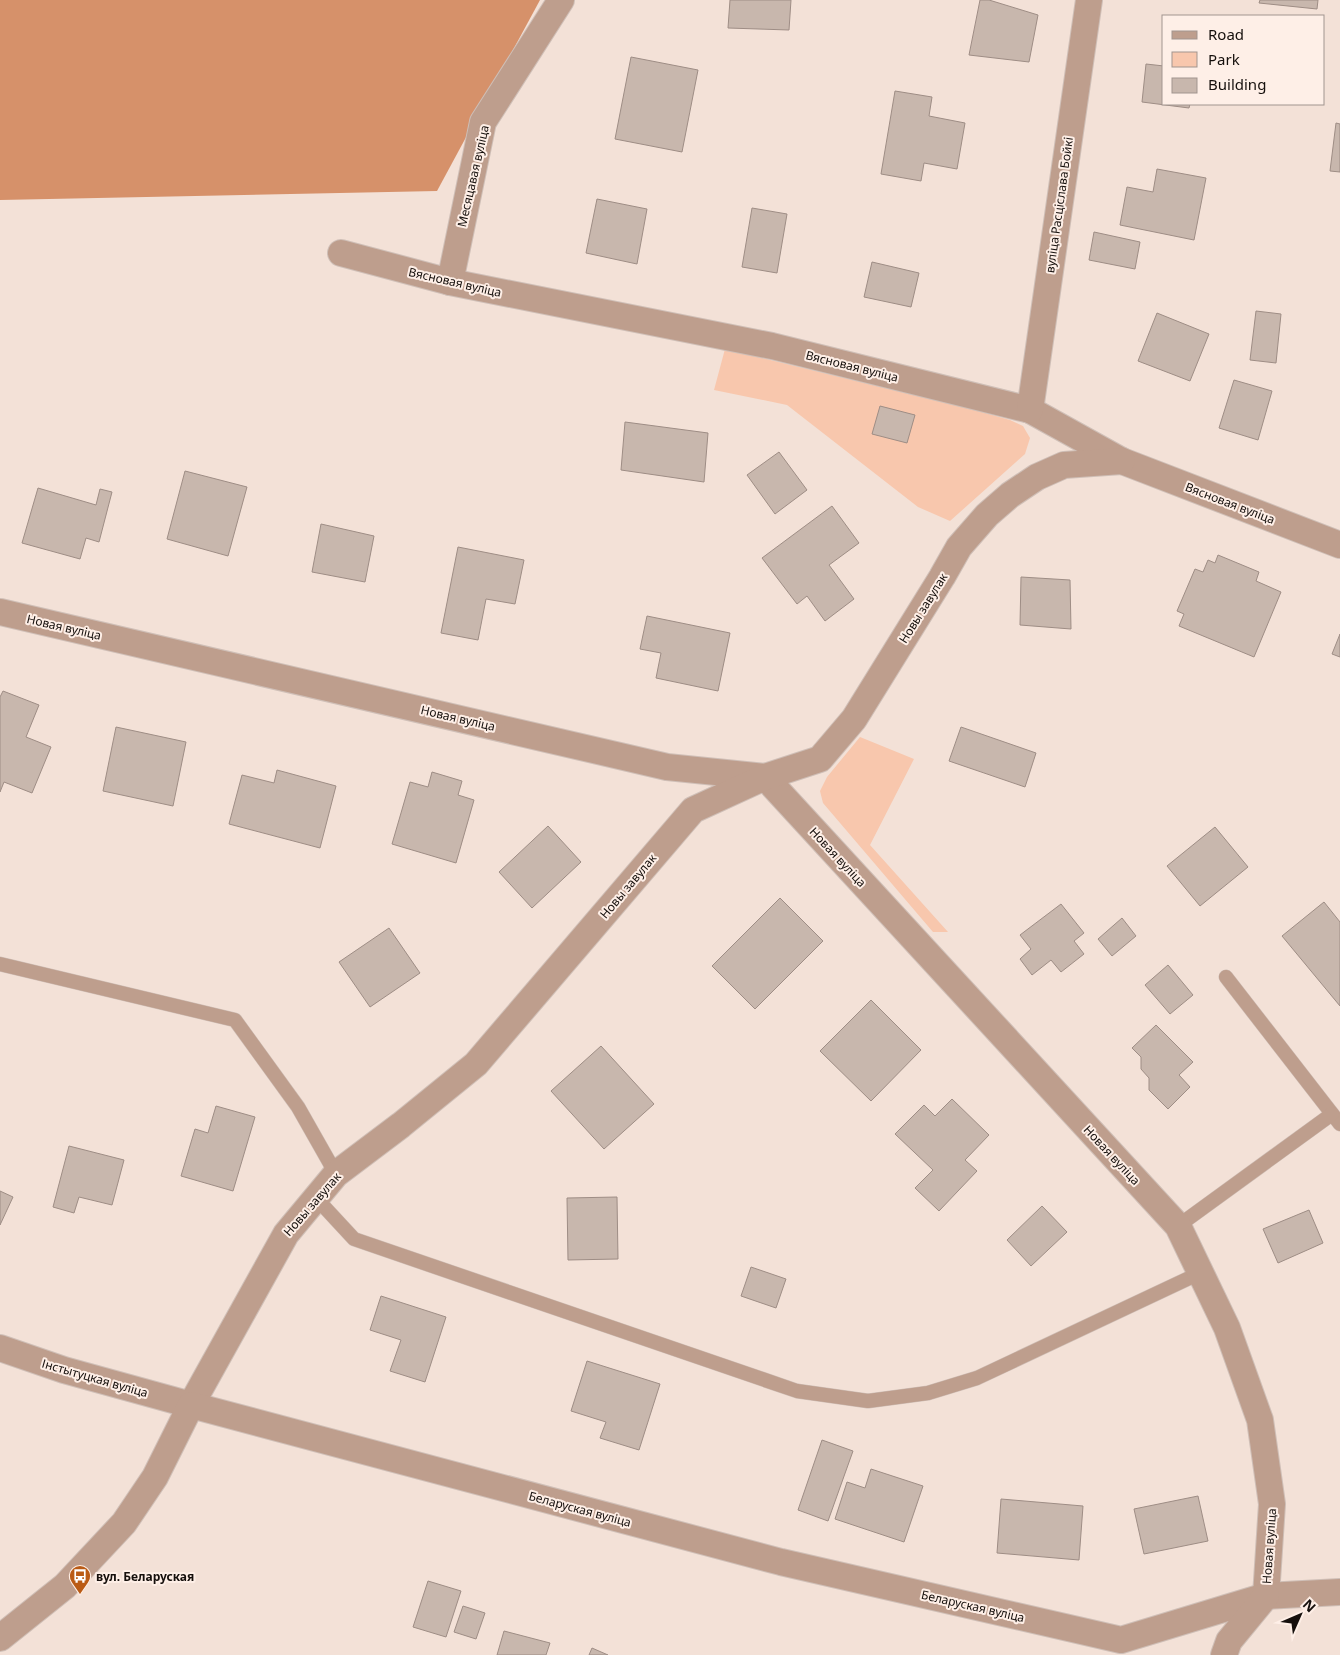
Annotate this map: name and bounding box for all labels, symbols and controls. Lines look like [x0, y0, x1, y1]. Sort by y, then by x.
legend [1162, 15, 1325, 105]
text: Road [1208, 24, 1244, 44]
text: Park [1208, 49, 1240, 69]
text: Building [1208, 74, 1266, 94]
street label: Месяцавая вуліца [453, 123, 493, 229]
street label: вуліца Расціслава Бойкі [1041, 136, 1077, 274]
street label: Вясновая вуліца [407, 263, 503, 301]
street label: Вясновая вуліца [804, 346, 900, 386]
street label: Вясновая вуліца [1183, 478, 1277, 528]
street label: Новы завулак [895, 569, 952, 646]
street label: Новая вуліца [25, 610, 103, 644]
street label: Новая вуліца [419, 701, 497, 735]
street label: Новая вуліца [806, 823, 870, 891]
street label: Новы завулак [596, 849, 661, 922]
street label: Новая вуліца [1080, 1121, 1144, 1189]
street label: Новы завулак [279, 1168, 345, 1240]
street label: Інстытуцкая вуліца [40, 1355, 150, 1401]
street label: Беларуская вуліца [527, 1487, 633, 1531]
street label: Новая вуліца [1258, 1508, 1280, 1584]
bus stop icon: вул. Беларуская [68, 1564, 92, 1595]
place label: вул. Беларуская [96, 1568, 194, 1585]
street label: Беларуская вуліца [920, 1586, 1026, 1626]
north arrow [1275, 1590, 1325, 1640]
text: N [1299, 1595, 1320, 1616]

